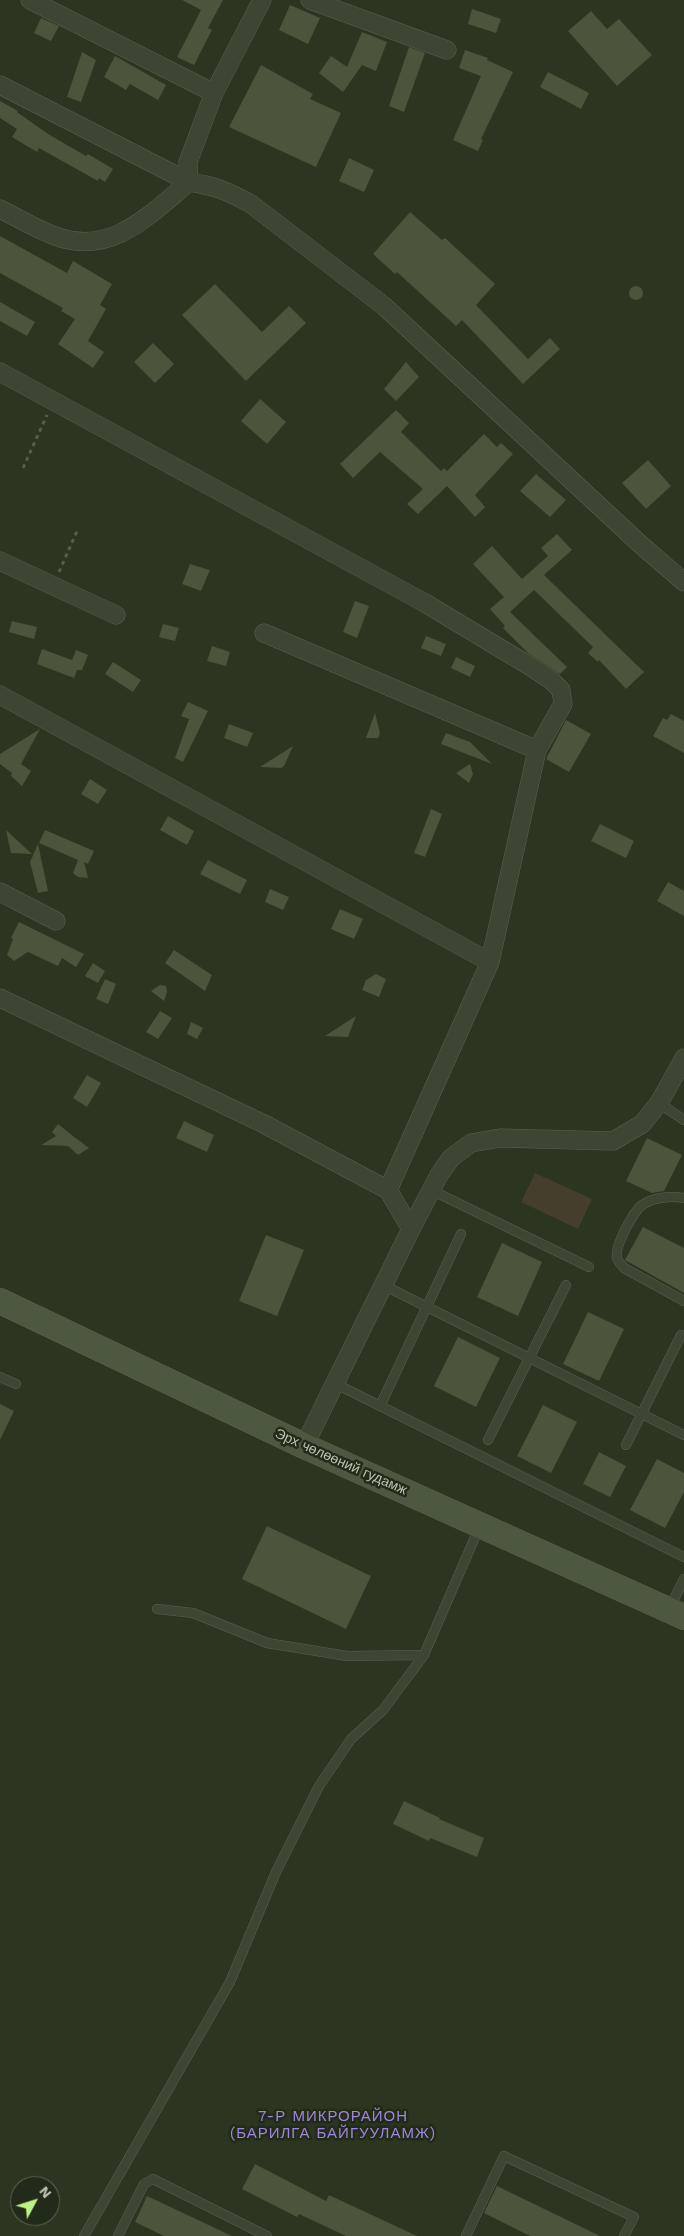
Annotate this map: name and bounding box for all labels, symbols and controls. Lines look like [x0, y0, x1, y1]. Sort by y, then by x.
street label: Эрх чөлөөний гудамж [272, 1425, 410, 1499]
district label: 7-Р МИКРОРАЙОН (БАРИЛГА БАЙГУУЛАМЖ) [227, 2108, 439, 2143]
north arrow [10, 2176, 60, 2226]
text: N [36, 2183, 55, 2201]

